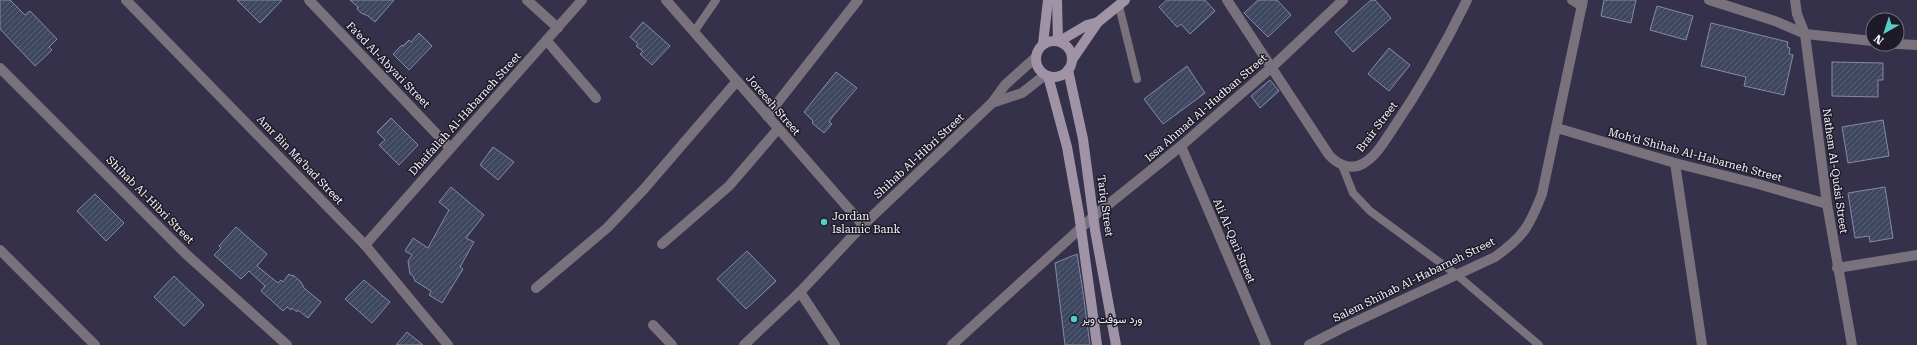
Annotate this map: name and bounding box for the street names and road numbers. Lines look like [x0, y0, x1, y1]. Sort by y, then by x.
street label: Fa’ed Al-Abyari Street [344, 19, 432, 111]
street label: Dhaifallah Al-Habarneh Street [406, 50, 524, 178]
street label: Issa Ahmad Al-Hudban Street [1142, 51, 1270, 165]
street label: Joreesh Street [743, 72, 803, 138]
street label: Brair Street [1354, 99, 1400, 155]
street label: Nathem Al-Qudsi Street [1820, 108, 1850, 234]
street label: Shihab Al-Hibri Street [871, 111, 967, 201]
street label: Amr Bin Ma’bad Street [254, 113, 346, 207]
street label: Moh’d Shihab Al-Habarneh Street [1607, 126, 1783, 184]
street label: Shihab Al-Hibri Street [103, 153, 197, 247]
street label: Tariq Street [1094, 174, 1116, 238]
street label: Ali Al-Qari Street [1210, 197, 1258, 285]
street label: Salem Shihab Al-Habarneh Street [1331, 235, 1497, 325]

